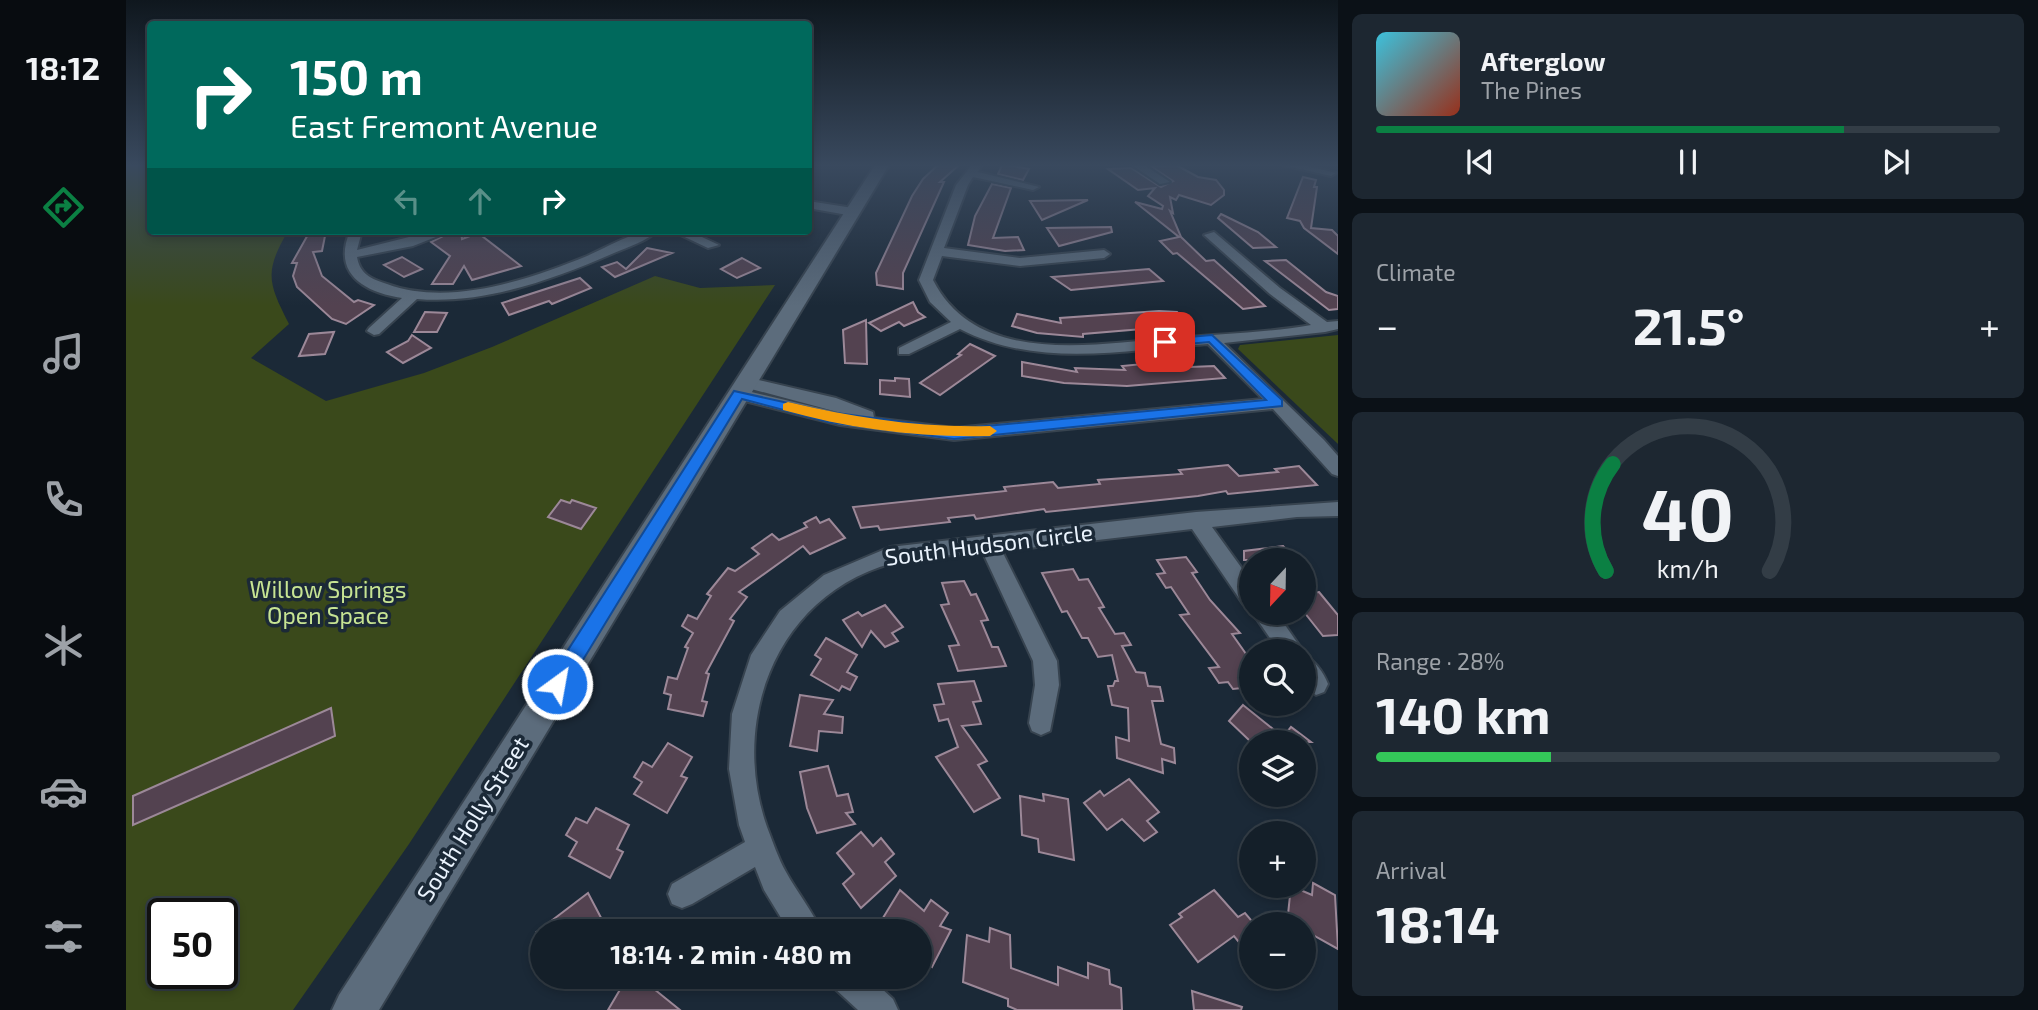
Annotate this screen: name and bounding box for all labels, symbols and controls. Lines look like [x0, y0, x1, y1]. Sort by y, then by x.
text: Afterglow [1481, 45, 1606, 76]
text: 150 m [290, 46, 423, 105]
text: 18:12 [26, 48, 100, 86]
icon: right [175, 49, 266, 140]
text: The Pines [1481, 76, 1582, 104]
text: East Fremont Avenue [290, 106, 598, 144]
icon: previous [1461, 143, 1499, 181]
icon: pause [1669, 143, 1707, 181]
icon: next [1877, 143, 1915, 181]
icon: left [388, 182, 426, 220]
icon: ahead [461, 182, 499, 220]
icon: right [534, 182, 572, 220]
icon: directions [39, 183, 88, 232]
text: Climate [1376, 258, 1456, 286]
text: 21.5° [1633, 293, 1745, 355]
text: − [1376, 302, 1398, 348]
text: + [1979, 302, 2000, 348]
pin [1135, 312, 1195, 372]
icon: arrive [1146, 323, 1184, 361]
icon: music [39, 329, 88, 378]
text: 40 [1642, 468, 1734, 556]
icon: phone [39, 475, 88, 524]
street label: South Hudson Circle [883, 517, 1095, 571]
north arrow [1239, 548, 1316, 625]
map controls [1239, 548, 1316, 989]
text: km/h [1657, 553, 1719, 583]
park label: Willow Springs Open Space [250, 575, 406, 629]
icon: climate [39, 621, 88, 670]
button: search [1239, 639, 1316, 716]
position arrow [520, 647, 594, 721]
text: Range · 28% [1376, 647, 1504, 675]
text: 140 km [1376, 682, 1551, 744]
button: layers [1239, 730, 1316, 807]
street label: South Holly Street [410, 731, 534, 906]
icon: car [39, 767, 88, 816]
button: + [1239, 821, 1316, 898]
text: Arrival [1376, 856, 1446, 884]
text: 18:14 [1376, 891, 1500, 953]
speed limit sign: 50 [147, 898, 238, 989]
icon: filters [39, 912, 88, 961]
button: − [1239, 912, 1316, 989]
text: 18:14 · 2 min · 480 m [610, 938, 852, 969]

